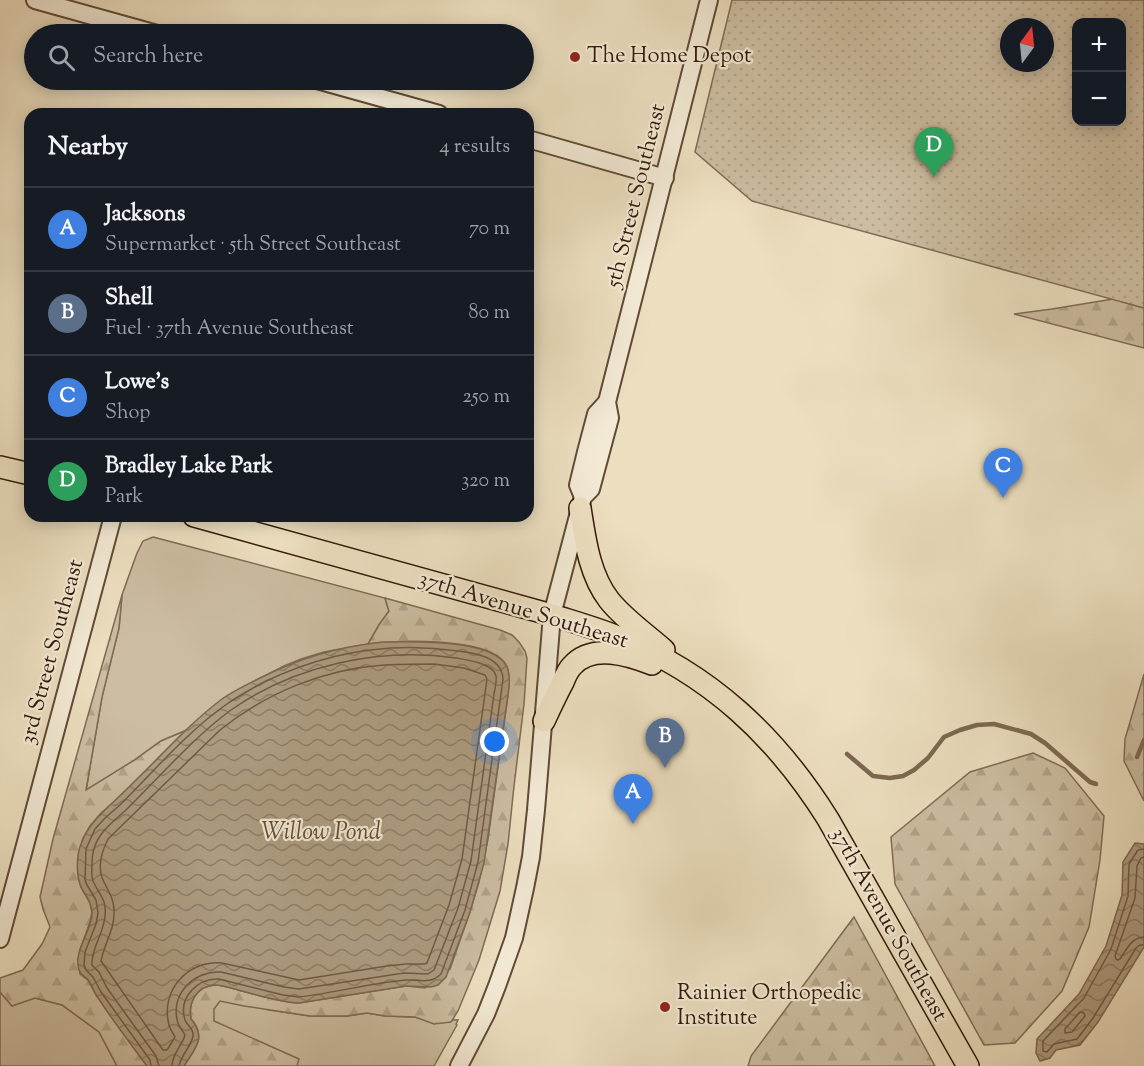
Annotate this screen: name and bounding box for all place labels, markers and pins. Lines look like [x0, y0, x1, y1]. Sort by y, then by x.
place label: The Home Depot [587, 41, 752, 73]
marker: The Home Depot [568, 50, 582, 64]
pin: D [914, 128, 954, 177]
pin: C [984, 448, 1022, 498]
pin: B [646, 718, 684, 768]
pin: A [614, 774, 652, 824]
place label: Rainier Orthopedic Institute [677, 978, 862, 1035]
marker: Rainier Orthopedic Institute [658, 1000, 672, 1014]

